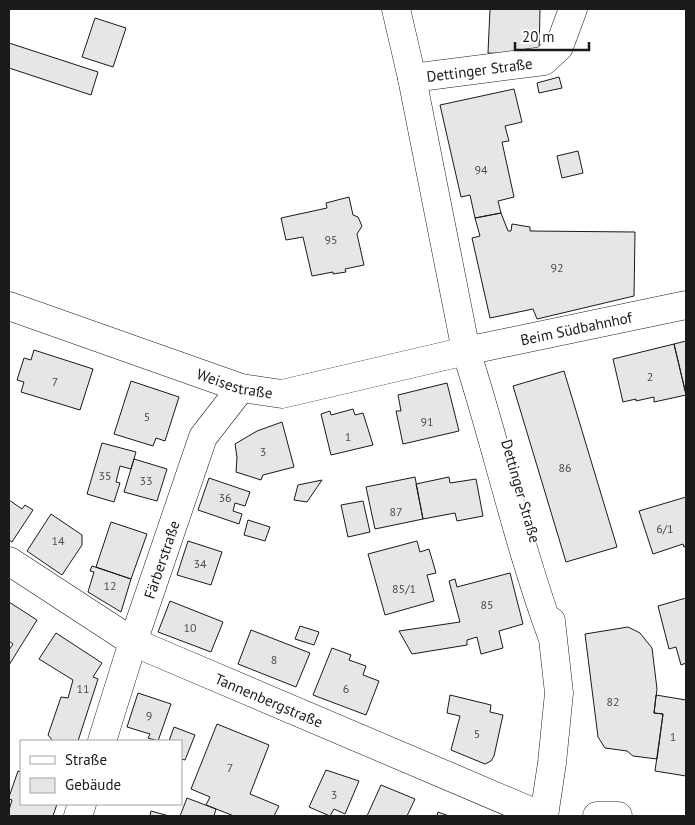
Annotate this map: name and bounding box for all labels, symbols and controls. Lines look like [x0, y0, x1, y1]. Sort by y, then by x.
scale bar [515, 20, 589, 52]
text: 20 m [522, 27, 555, 46]
street label: Dettinger Straße [425, 53, 534, 86]
house number: 94 [474, 162, 488, 177]
house number: 95 [324, 232, 338, 247]
house number: 92 [550, 260, 564, 275]
street label: Beim Südbahnhof [519, 307, 635, 349]
street label: Weisestraße [194, 364, 274, 402]
house number: 2 [647, 369, 653, 384]
house number: 7 [52, 374, 58, 389]
house number: 5 [144, 409, 150, 424]
house number: 91 [420, 414, 434, 429]
house number: 1 [345, 429, 351, 444]
street label: Dettinger Straße [497, 437, 545, 545]
house number: 3 [260, 444, 266, 459]
house number: 86 [558, 460, 572, 475]
house number: 35 [98, 468, 112, 483]
house number: 33 [139, 473, 153, 488]
house number: 36 [218, 490, 232, 505]
house number: 87 [389, 504, 403, 519]
street label: Färberstraße [139, 518, 183, 601]
house number: 6/1 [656, 521, 674, 536]
house number: 14 [51, 533, 65, 548]
house number: 34 [193, 556, 207, 571]
house number: 12 [103, 578, 117, 593]
house number: 85/1 [392, 581, 416, 596]
house number: 85 [480, 597, 494, 612]
house number: 10 [183, 620, 197, 635]
house number: 8 [271, 652, 277, 667]
street label: Tannenbergstraße [212, 668, 326, 731]
house number: 11 [76, 681, 90, 696]
house number: 6 [343, 681, 349, 696]
house number: 82 [606, 694, 620, 709]
house number: 9 [146, 708, 152, 723]
house number: 5 [474, 726, 480, 741]
house number: 1 [670, 729, 676, 744]
legend [20, 740, 182, 805]
text: Straße [65, 750, 107, 769]
house number: 7 [227, 760, 233, 775]
text: Gebäude [65, 775, 121, 794]
house number: 3 [331, 787, 337, 802]

